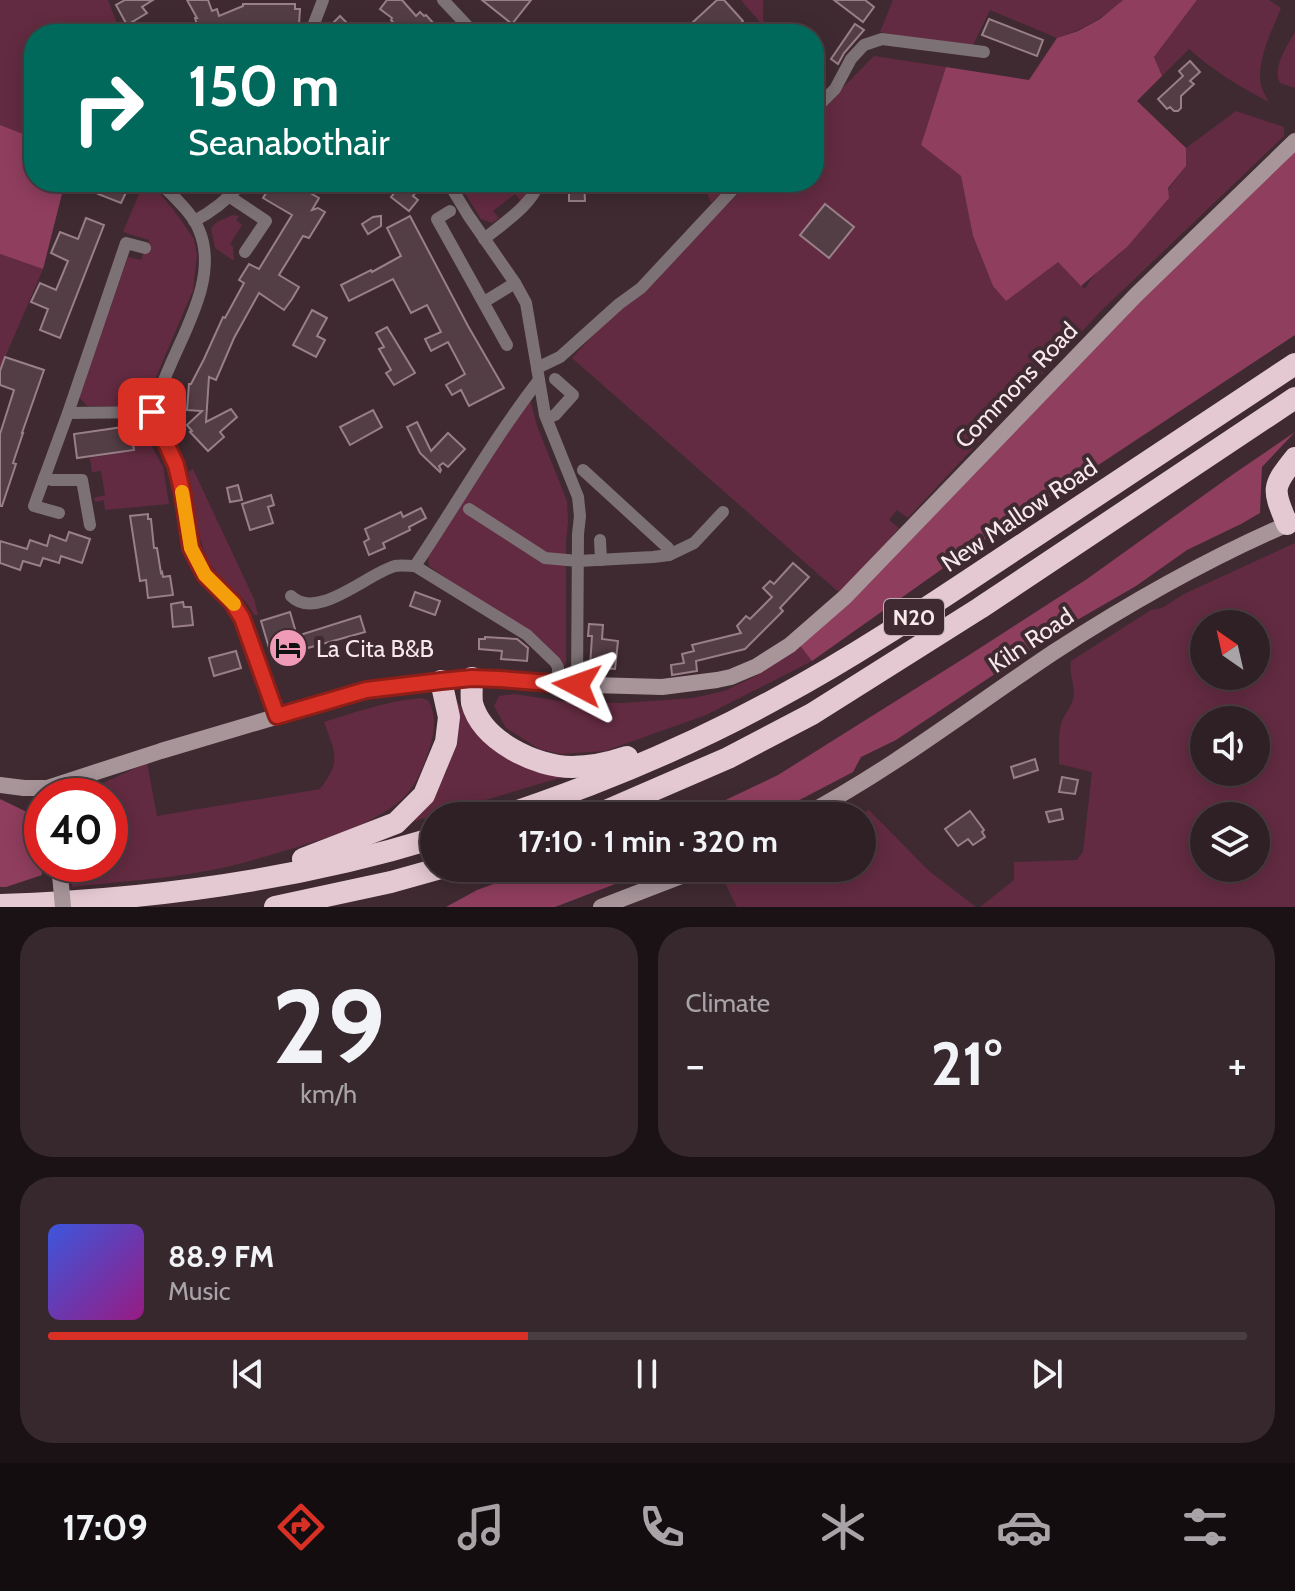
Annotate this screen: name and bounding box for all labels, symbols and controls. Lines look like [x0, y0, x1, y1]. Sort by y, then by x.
text: 150 m [188, 52, 340, 120]
icon: right [56, 56, 160, 160]
text: Seanabothair [188, 120, 390, 164]
street label: Commons Road [949, 316, 1083, 454]
pin [118, 378, 186, 446]
icon: arrive [130, 390, 174, 434]
street label: New Mallow Road [936, 452, 1102, 578]
road number: N20 [884, 599, 944, 635]
street label: Kiln Road [983, 601, 1079, 679]
north arrow [1190, 610, 1270, 690]
map controls [1190, 610, 1270, 882]
hotel icon: La Cita B&B [267, 627, 309, 669]
place label: La Cita B&B [316, 634, 434, 663]
position arrow [535, 643, 619, 727]
button: sound [1190, 706, 1270, 786]
speed limit sign: 40 [24, 778, 128, 882]
button: layers [1190, 802, 1270, 882]
text: 17:10 · 1 min · 320 m [518, 823, 778, 860]
text: 29 [272, 963, 385, 1089]
text: Climate [686, 987, 770, 1019]
text: 21° [931, 1027, 1002, 1100]
text: − [686, 1038, 705, 1091]
text: + [1228, 1038, 1247, 1091]
text: km/h [300, 1078, 357, 1110]
text: 88.9 FM [168, 1238, 274, 1275]
text: Music [168, 1275, 231, 1307]
icon: previous [226, 1352, 270, 1396]
icon: pause [625, 1352, 669, 1396]
icon: next [1025, 1352, 1069, 1396]
icon: directions [273, 1499, 329, 1555]
icon: music [453, 1499, 509, 1555]
icon: phone [634, 1499, 690, 1555]
icon: climate [815, 1499, 871, 1555]
icon: car [996, 1499, 1052, 1555]
icon: filters [1177, 1499, 1233, 1555]
text: 17:09 [62, 1505, 148, 1549]

